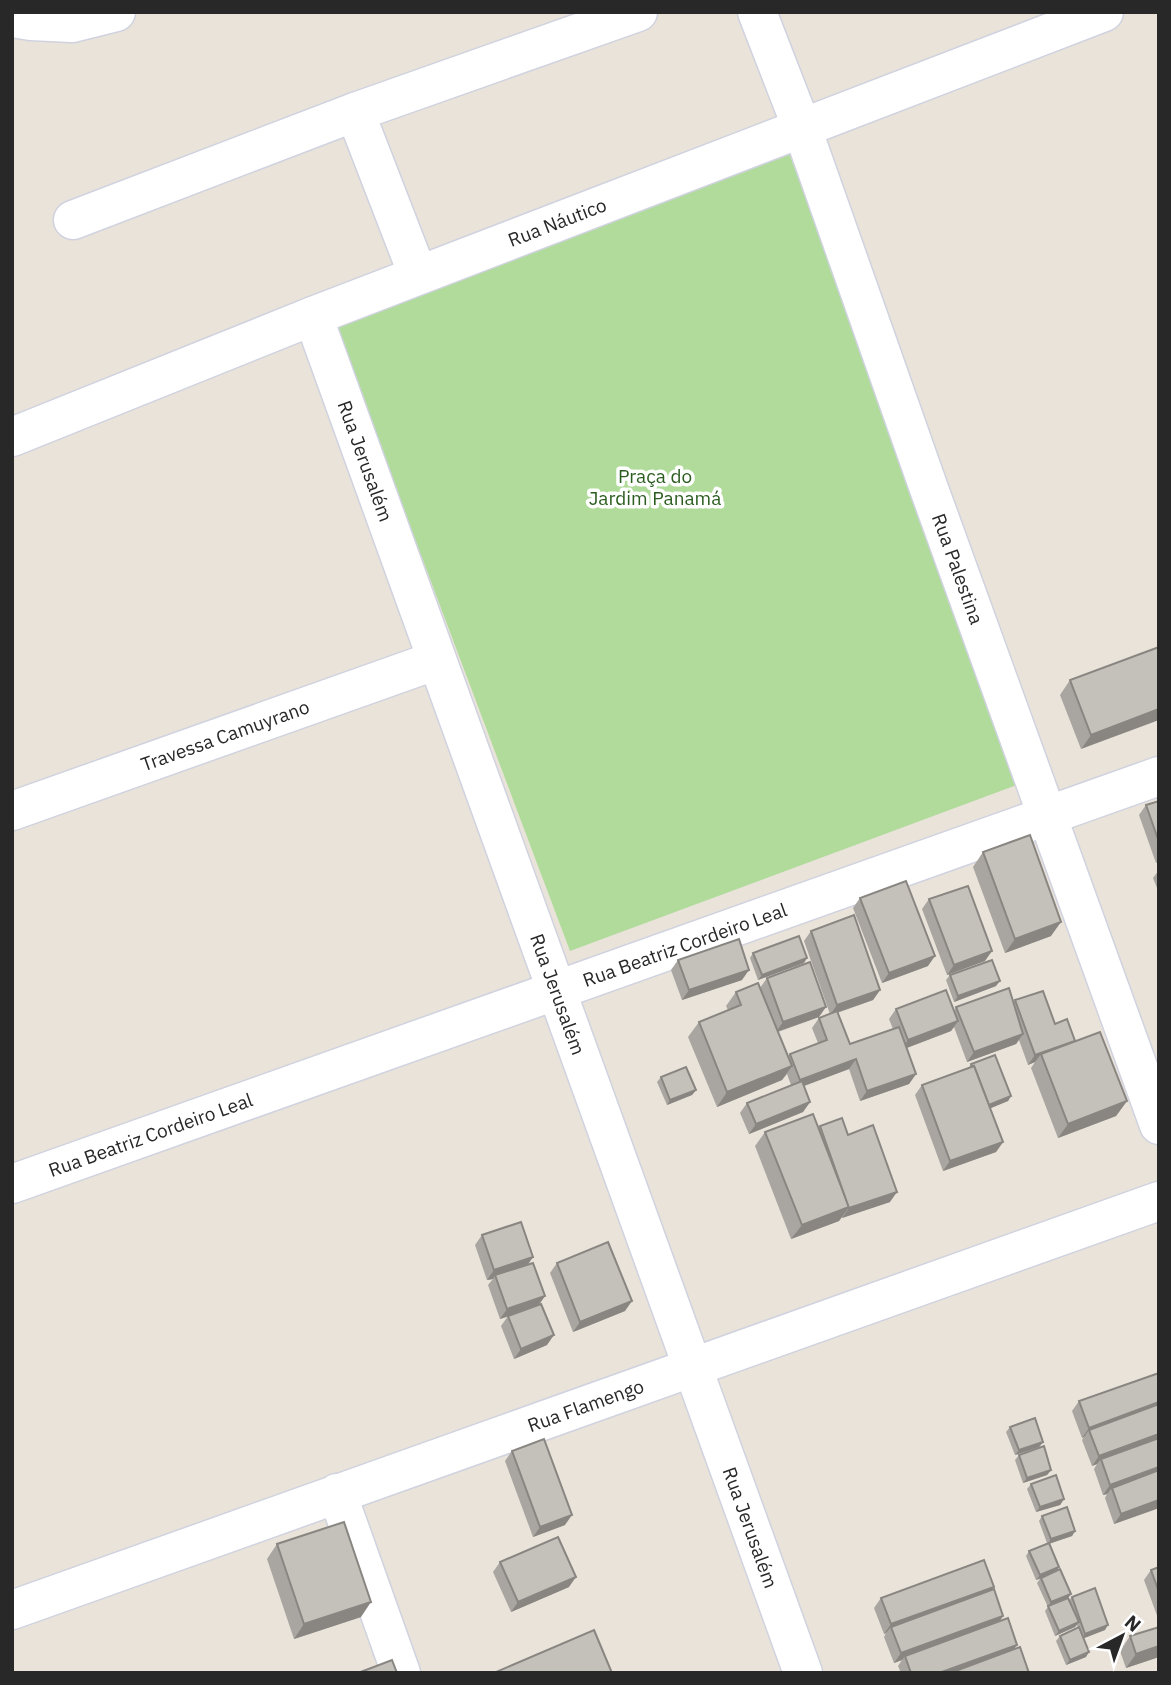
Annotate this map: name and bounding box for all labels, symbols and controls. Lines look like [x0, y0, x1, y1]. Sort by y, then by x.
street label: Rua Náutico [505, 192, 610, 252]
street label: Rua Jerusalém [332, 397, 398, 525]
park label: Praça do Jardim Panamá [589, 464, 721, 510]
street label: Rua Palestina [927, 510, 989, 628]
street label: Travessa Camuyrano [138, 694, 312, 776]
street label: Rua Beatriz Cordeiro Leal [579, 897, 790, 992]
street label: Rua Jerusalém [525, 930, 591, 1058]
street label: Rua Beatriz Cordeiro Leal [45, 1087, 256, 1182]
street label: Rua Flamengo [524, 1374, 647, 1437]
street label: Rua Jerusalém [718, 1464, 783, 1591]
north arrow [1087, 1601, 1157, 1671]
text: N [1120, 1610, 1146, 1637]

